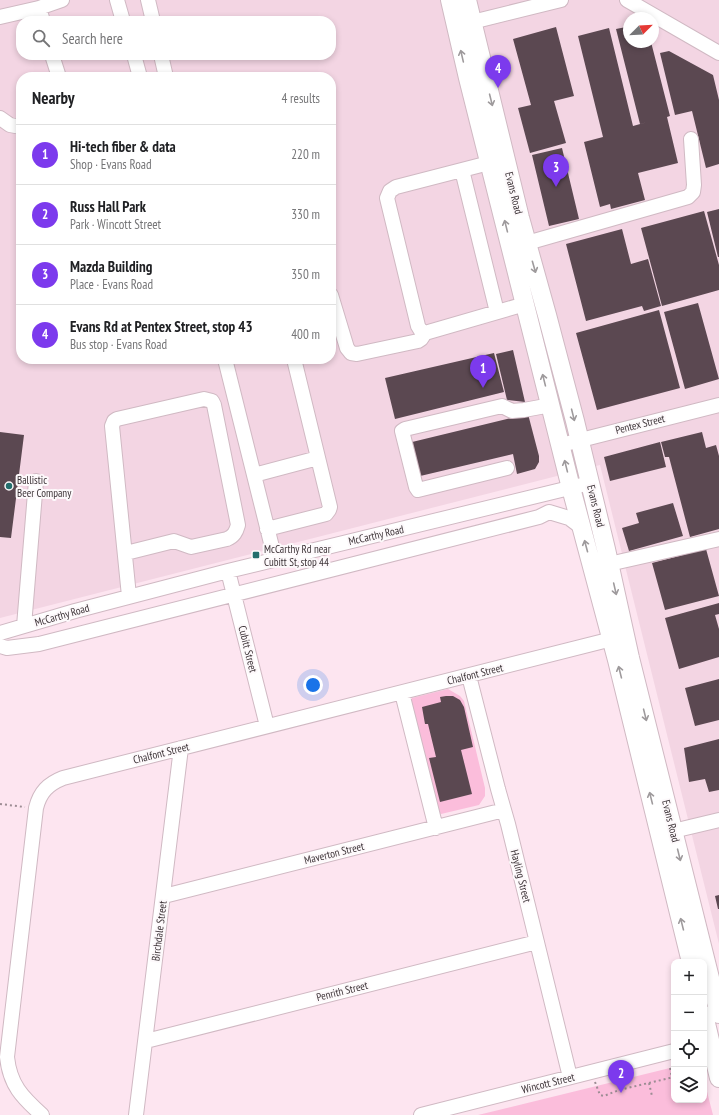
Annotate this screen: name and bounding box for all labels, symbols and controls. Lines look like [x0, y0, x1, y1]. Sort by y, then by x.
north arrow [623, 12, 659, 48]
search box [16, 16, 336, 60]
icon: search [30, 27, 52, 49]
text: Search here [62, 29, 123, 48]
one-way arrow [458, 49, 466, 62]
pin: 4 [485, 55, 511, 88]
text: Nearby [32, 87, 75, 109]
text: 4 results [281, 90, 320, 107]
one-way arrow [488, 93, 495, 106]
text: Hi-tech fiber & data [70, 137, 176, 156]
text: 1 [42, 146, 48, 163]
text: 220 m [291, 146, 320, 163]
pin: 3 [543, 154, 569, 187]
text: Shop · Evans Road [70, 156, 152, 173]
street label: Evans Road [502, 170, 526, 216]
text: Russ Hall Park [70, 197, 146, 216]
text: 2 [42, 206, 48, 223]
text: 330 m [291, 206, 320, 223]
text: Park · Wincott Street [70, 216, 161, 233]
one-way arrow [501, 220, 509, 233]
text: Mazda Building [70, 257, 152, 276]
one-way arrow [531, 260, 538, 273]
text: 3 [42, 266, 48, 283]
text: 350 m [291, 266, 320, 283]
text: Place · Evans Road [70, 276, 153, 293]
text: Evans Rd at Pentex Street, stop 43 [70, 317, 253, 336]
text: 4 [42, 326, 48, 343]
text: 400 m [291, 326, 320, 343]
text: Bus stop · Evans Road [70, 336, 167, 353]
pin: 1 [470, 355, 496, 388]
one-way arrow [540, 373, 547, 386]
one-way arrow [570, 409, 577, 422]
street label: Pentex Street [614, 411, 666, 437]
one-way arrow [561, 460, 569, 473]
place label: Ballistic Beer Company [17, 473, 72, 500]
marker: Ballistic Beer Company [4, 481, 14, 491]
street label: Evans Road [584, 483, 608, 529]
street label: McCarthy Road [347, 522, 405, 548]
one-way arrow [582, 540, 589, 553]
place label: McCarthy Rd near Cubitt St, stop 44 [264, 542, 331, 569]
marker: McCarthy Rd near Cubitt St, stop 44 [251, 550, 261, 560]
one-way arrow [611, 582, 619, 595]
street label: McCarthy Road [33, 600, 91, 629]
street label: Cubitt Street [235, 624, 261, 674]
street label: Chalfont Street [446, 660, 504, 688]
one-way arrow [616, 665, 623, 678]
your location [303, 675, 323, 695]
one-way arrow [641, 709, 649, 722]
street label: Chalfont Street [132, 739, 190, 767]
one-way arrow [647, 792, 654, 805]
street label: Evans Road [659, 798, 683, 844]
street label: Maverton Street [303, 839, 365, 867]
street label: Hayling Street [508, 848, 534, 904]
one-way arrow [676, 848, 684, 861]
street label: Birchdale Street [148, 900, 170, 962]
one-way arrow [678, 918, 685, 931]
map controls [671, 959, 707, 1103]
button: + [671, 959, 707, 995]
street label: Penrith Street [315, 978, 369, 1004]
button: − [671, 995, 707, 1031]
button: locate [671, 1031, 707, 1067]
pin: 2 [608, 1060, 634, 1093]
button: layers [671, 1067, 707, 1103]
street label: Wincott Street [520, 1070, 576, 1096]

